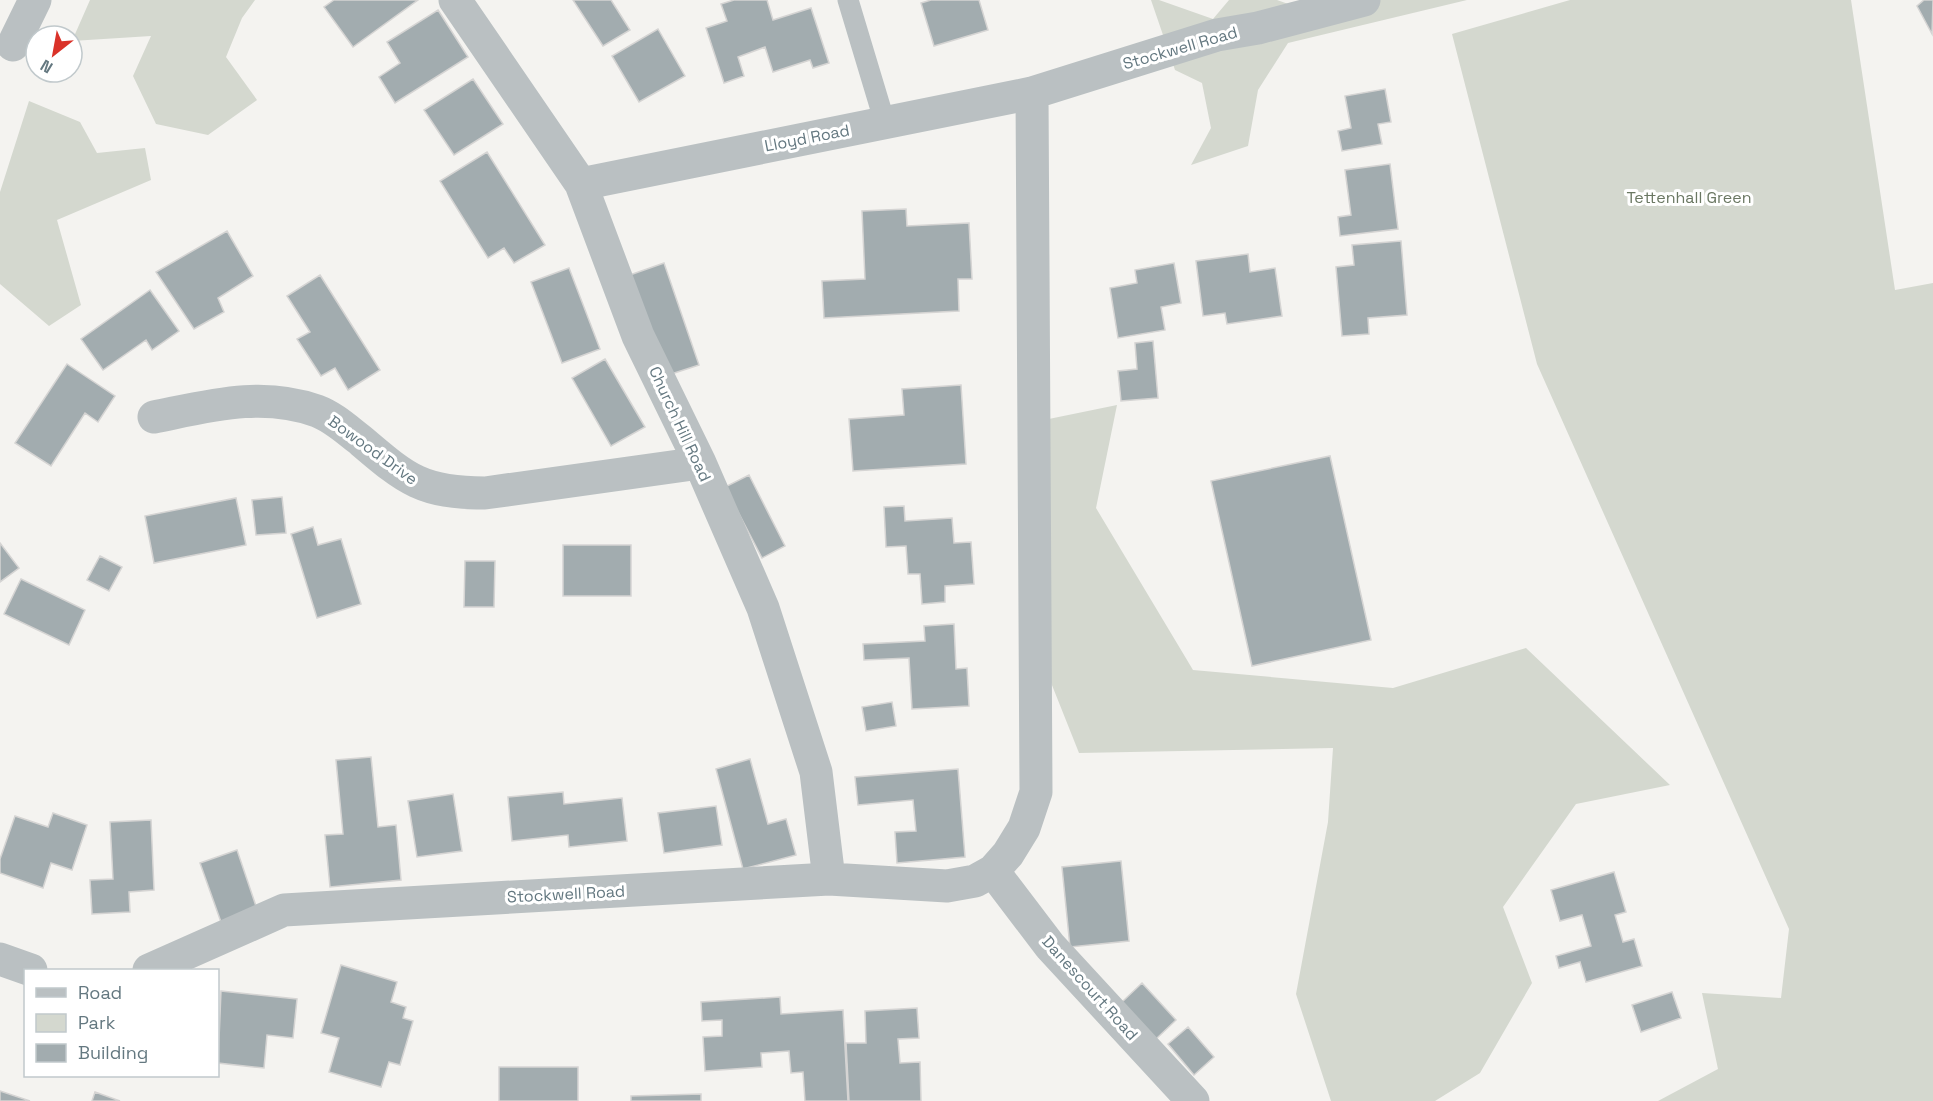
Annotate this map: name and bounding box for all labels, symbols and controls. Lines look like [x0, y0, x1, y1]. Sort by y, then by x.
street label: Stockwell Road [1120, 22, 1240, 74]
north arrow [24, 24, 84, 84]
text: N [37, 55, 57, 78]
street label: Lloyd Road [763, 119, 851, 157]
park label: Tettenhall Green [1626, 187, 1752, 208]
street label: Church Hill Road [644, 363, 716, 485]
street label: Bowood Drive [324, 410, 422, 490]
street label: Stockwell Road [506, 880, 626, 908]
street label: Danescourt Road [1038, 931, 1142, 1045]
legend [24, 969, 219, 1077]
text: Road [78, 981, 122, 1004]
text: Park [78, 1011, 116, 1034]
text: Building [78, 1041, 148, 1064]

